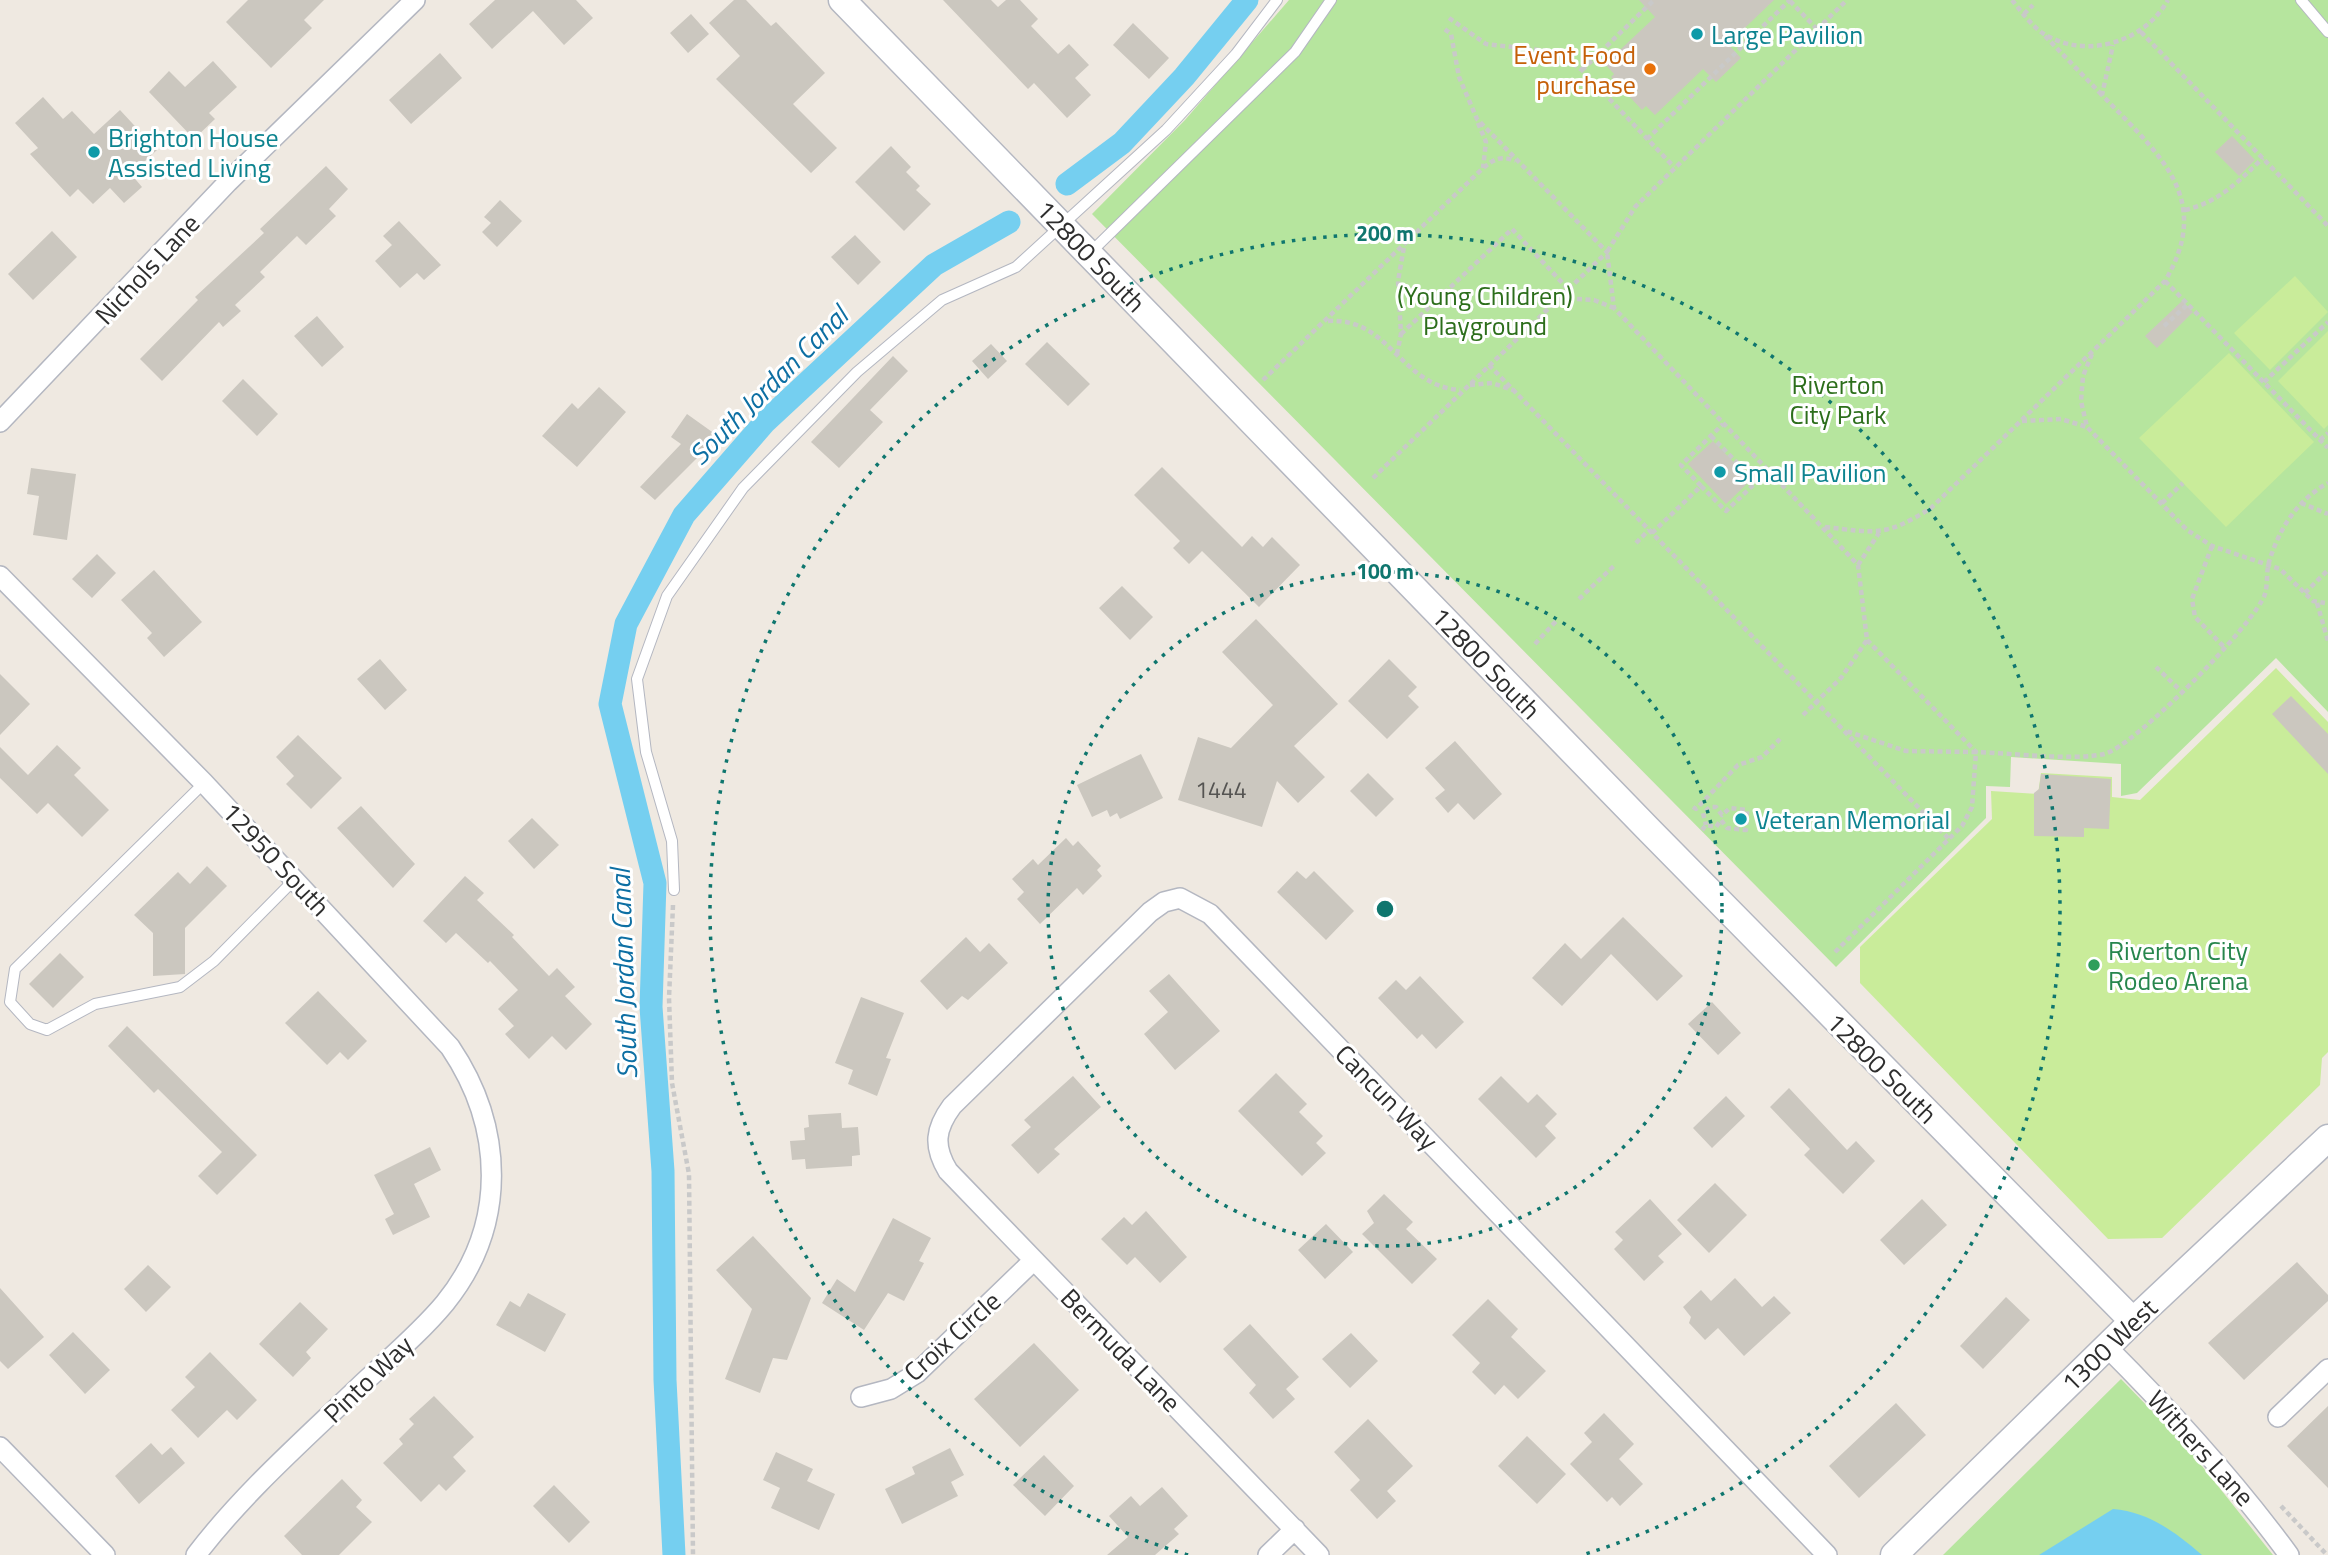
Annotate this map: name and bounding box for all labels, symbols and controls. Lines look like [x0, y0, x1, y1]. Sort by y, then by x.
place label: Large Pavilion [1711, 15, 1863, 54]
marker: Large Pavilion [1689, 26, 1705, 42]
place label: Event Food purchase [1513, 35, 1636, 104]
marker: Event Food purchase [1642, 61, 1658, 77]
place label: Brighton House Assisted Living [108, 118, 279, 187]
marker: Brighton House Assisted Living [86, 144, 102, 160]
street label: 12800 South [1027, 191, 1155, 321]
street label: Nichols Lane [85, 205, 209, 333]
text: 200 m [1356, 217, 1414, 249]
park label: (Young Children) Playground [1397, 276, 1573, 345]
water label: South Jordan Canal [678, 293, 860, 475]
park label: Riverton City Park [1789, 365, 1887, 434]
place label: Small Pavilion [1734, 453, 1886, 492]
marker: Small Pavilion [1712, 464, 1728, 480]
text: 100 m [1356, 555, 1414, 587]
street label: 12800 South [1422, 598, 1550, 728]
house number: 1444 [1195, 772, 1247, 807]
street label: 12950 South [213, 793, 339, 925]
place label: Veteran Memorial [1755, 800, 1950, 839]
marker: Veteran Memorial [1733, 811, 1749, 827]
water label: South Jordan Canal [598, 865, 648, 1080]
centre of rings [1373, 897, 1397, 921]
place label: Riverton City Rodeo Arena [2108, 931, 2248, 1000]
marker: Riverton City Rodeo Arena [2086, 957, 2102, 973]
street label: 12800 South [1818, 1004, 1946, 1132]
street label: Cancun Way [1326, 1035, 1448, 1159]
street label: Bermuda Lane [1052, 1279, 1190, 1421]
street label: Croix Circle [895, 1282, 1009, 1390]
street label: 1300 West [2052, 1289, 2166, 1401]
street label: Pinto Way [314, 1326, 422, 1432]
street label: Withers Lane [2138, 1381, 2264, 1515]

